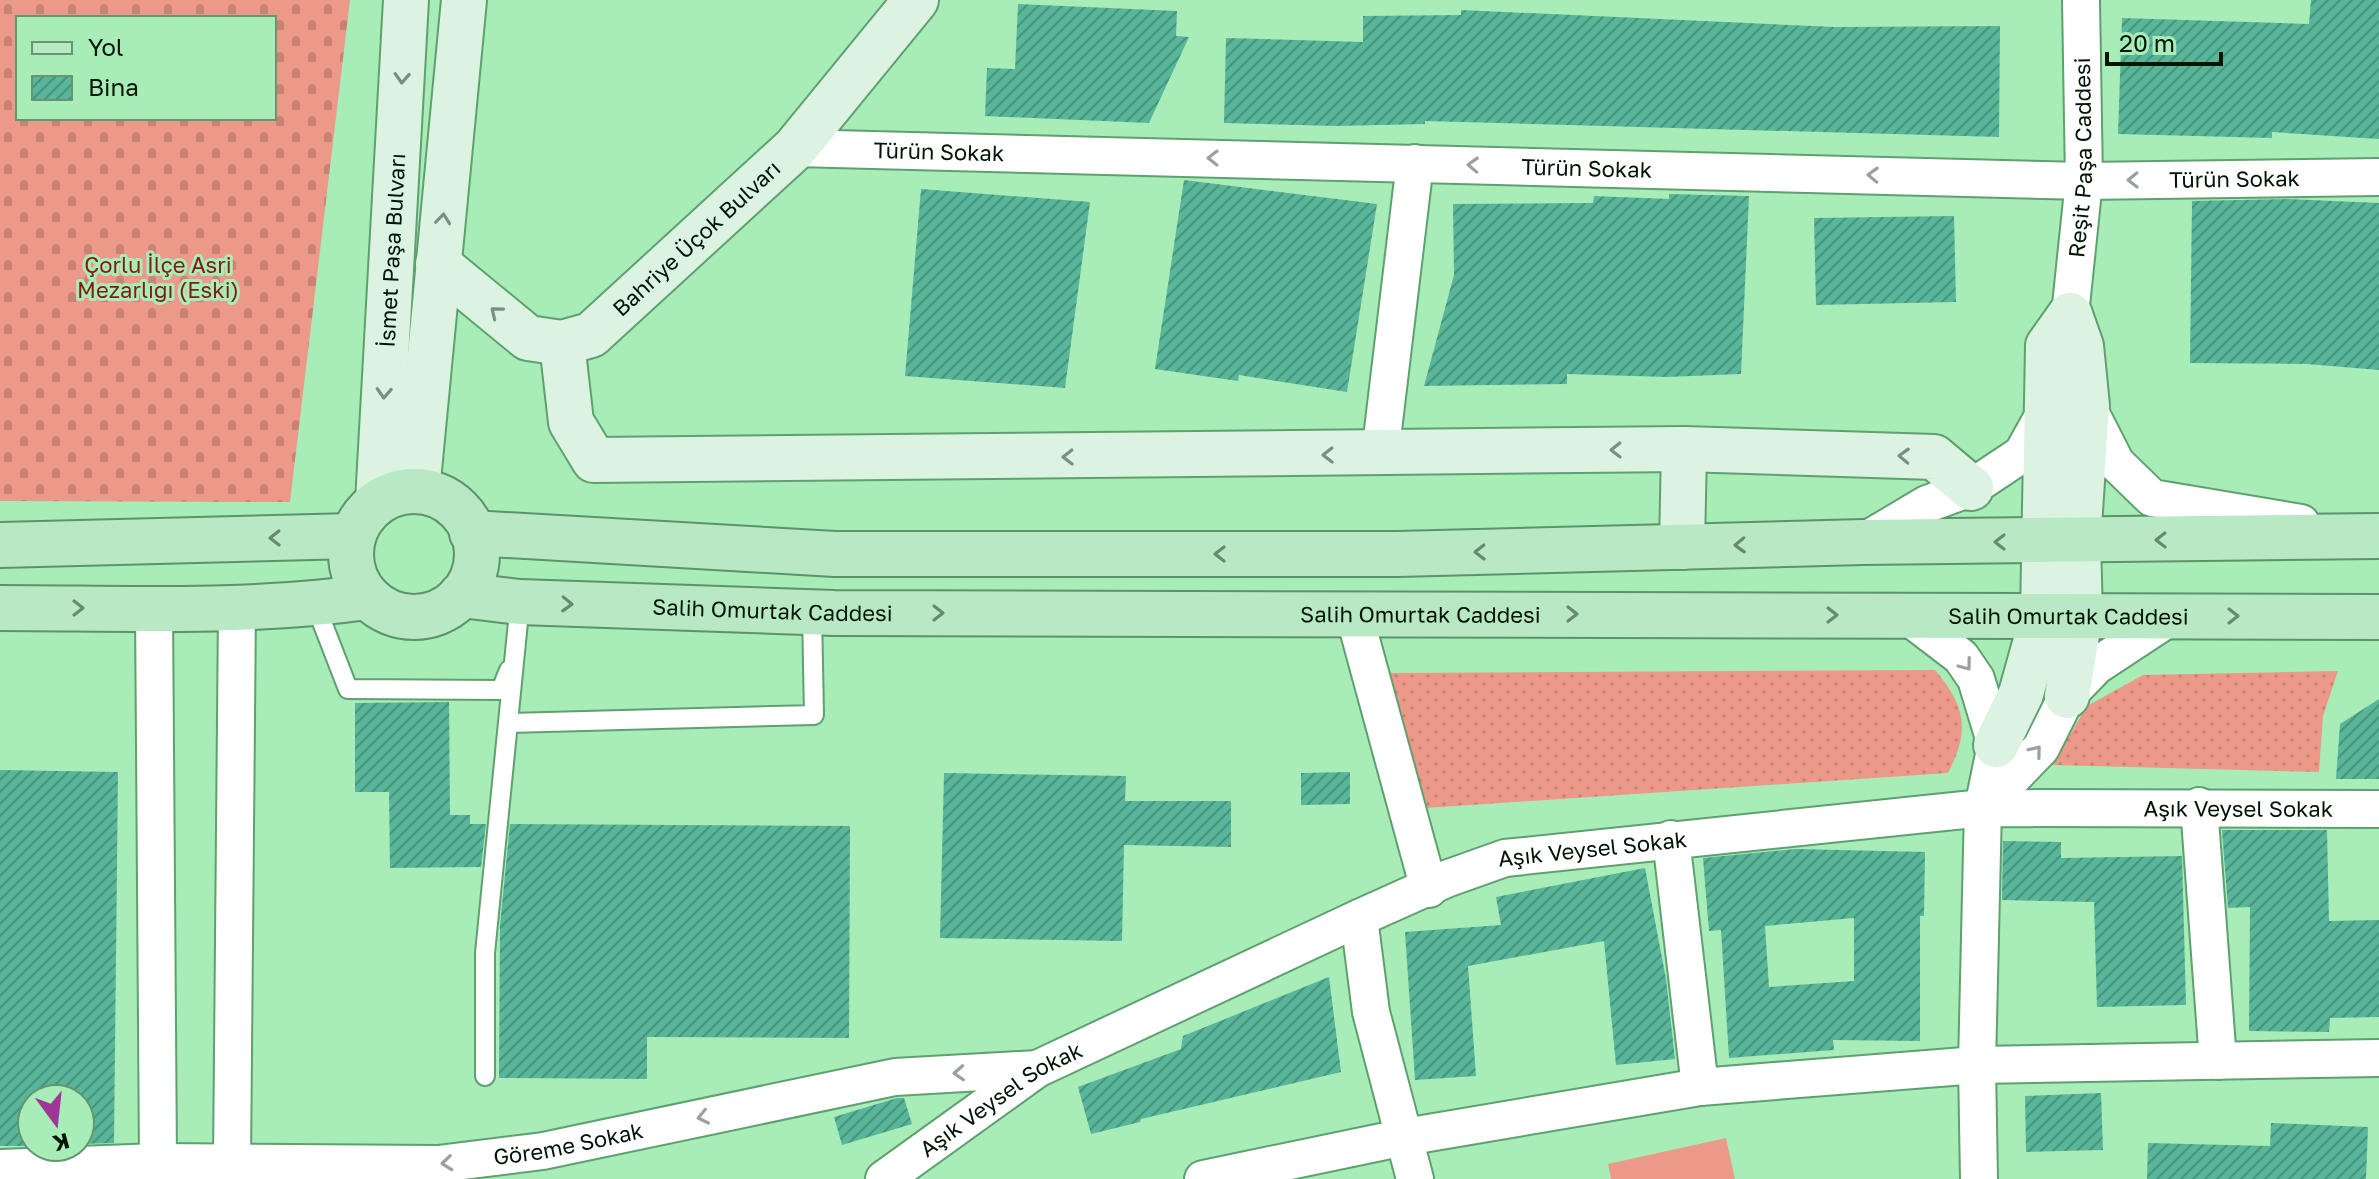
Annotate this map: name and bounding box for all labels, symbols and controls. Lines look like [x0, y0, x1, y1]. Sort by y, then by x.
legend [16, 16, 276, 120]
scale bar [2107, 16, 2221, 66]
text: 20 m [2119, 28, 2175, 57]
text: Yol [88, 32, 124, 61]
street label: Reşit Paşa Caddesi [2062, 57, 2097, 259]
text: Bina [88, 72, 139, 101]
one-way arrow [393, 72, 410, 85]
street label: Türün Sokak [873, 136, 1005, 166]
one-way arrow [1206, 149, 1219, 167]
street label: İsmet Paşa Bulvarı [373, 152, 410, 348]
street label: Türün Sokak [1521, 153, 1652, 183]
street label: Bahriye Üçok Bulvarı [607, 154, 786, 322]
one-way arrow [1466, 156, 1479, 173]
street label: Türün Sokak [2169, 164, 2300, 193]
one-way arrow [1866, 167, 1879, 184]
one-way arrow [2126, 171, 2139, 189]
one-way arrow [434, 212, 451, 225]
park label: Çorlu İlçe Asri Mezarlığı (Eski) [77, 251, 239, 303]
one-way arrow [491, 307, 506, 322]
one-way arrow [376, 387, 393, 400]
one-way arrow [1609, 441, 1622, 459]
one-way arrow [1321, 446, 1334, 464]
one-way arrow [1897, 447, 1910, 465]
one-way arrow [1061, 449, 1074, 466]
one-way arrow [268, 529, 281, 547]
one-way arrow [2154, 532, 2167, 549]
one-way arrow [1993, 533, 2006, 551]
one-way arrow [1733, 537, 1746, 554]
one-way arrow [1473, 543, 1486, 561]
one-way arrow [1213, 545, 1226, 563]
street label: Salih Omurtak Caddesi [652, 593, 893, 626]
one-way arrow [561, 595, 574, 613]
one-way arrow [72, 599, 85, 617]
street label: Salih Omurtak Caddesi [1300, 600, 1541, 628]
street label: Salih Omurtak Caddesi [1948, 602, 2189, 630]
one-way arrow [932, 604, 945, 622]
one-way arrow [1566, 605, 1579, 623]
one-way arrow [1826, 606, 1839, 624]
one-way arrow [2227, 607, 2240, 625]
one-way arrow [1956, 656, 1970, 670]
one-way arrow [2027, 745, 2041, 760]
street label: Aşık Veysel Sokak [2143, 794, 2333, 822]
street label: Aşık Veysel Sokak [1497, 825, 1688, 872]
street label: Aşık Veysel Sokak [914, 1036, 1086, 1162]
one-way arrow [952, 1065, 965, 1082]
north arrow [16, 1083, 96, 1163]
one-way arrow [697, 1108, 710, 1125]
street label: Göreme Sokak [492, 1116, 646, 1170]
text: K [50, 1128, 73, 1158]
one-way arrow [440, 1154, 453, 1171]

